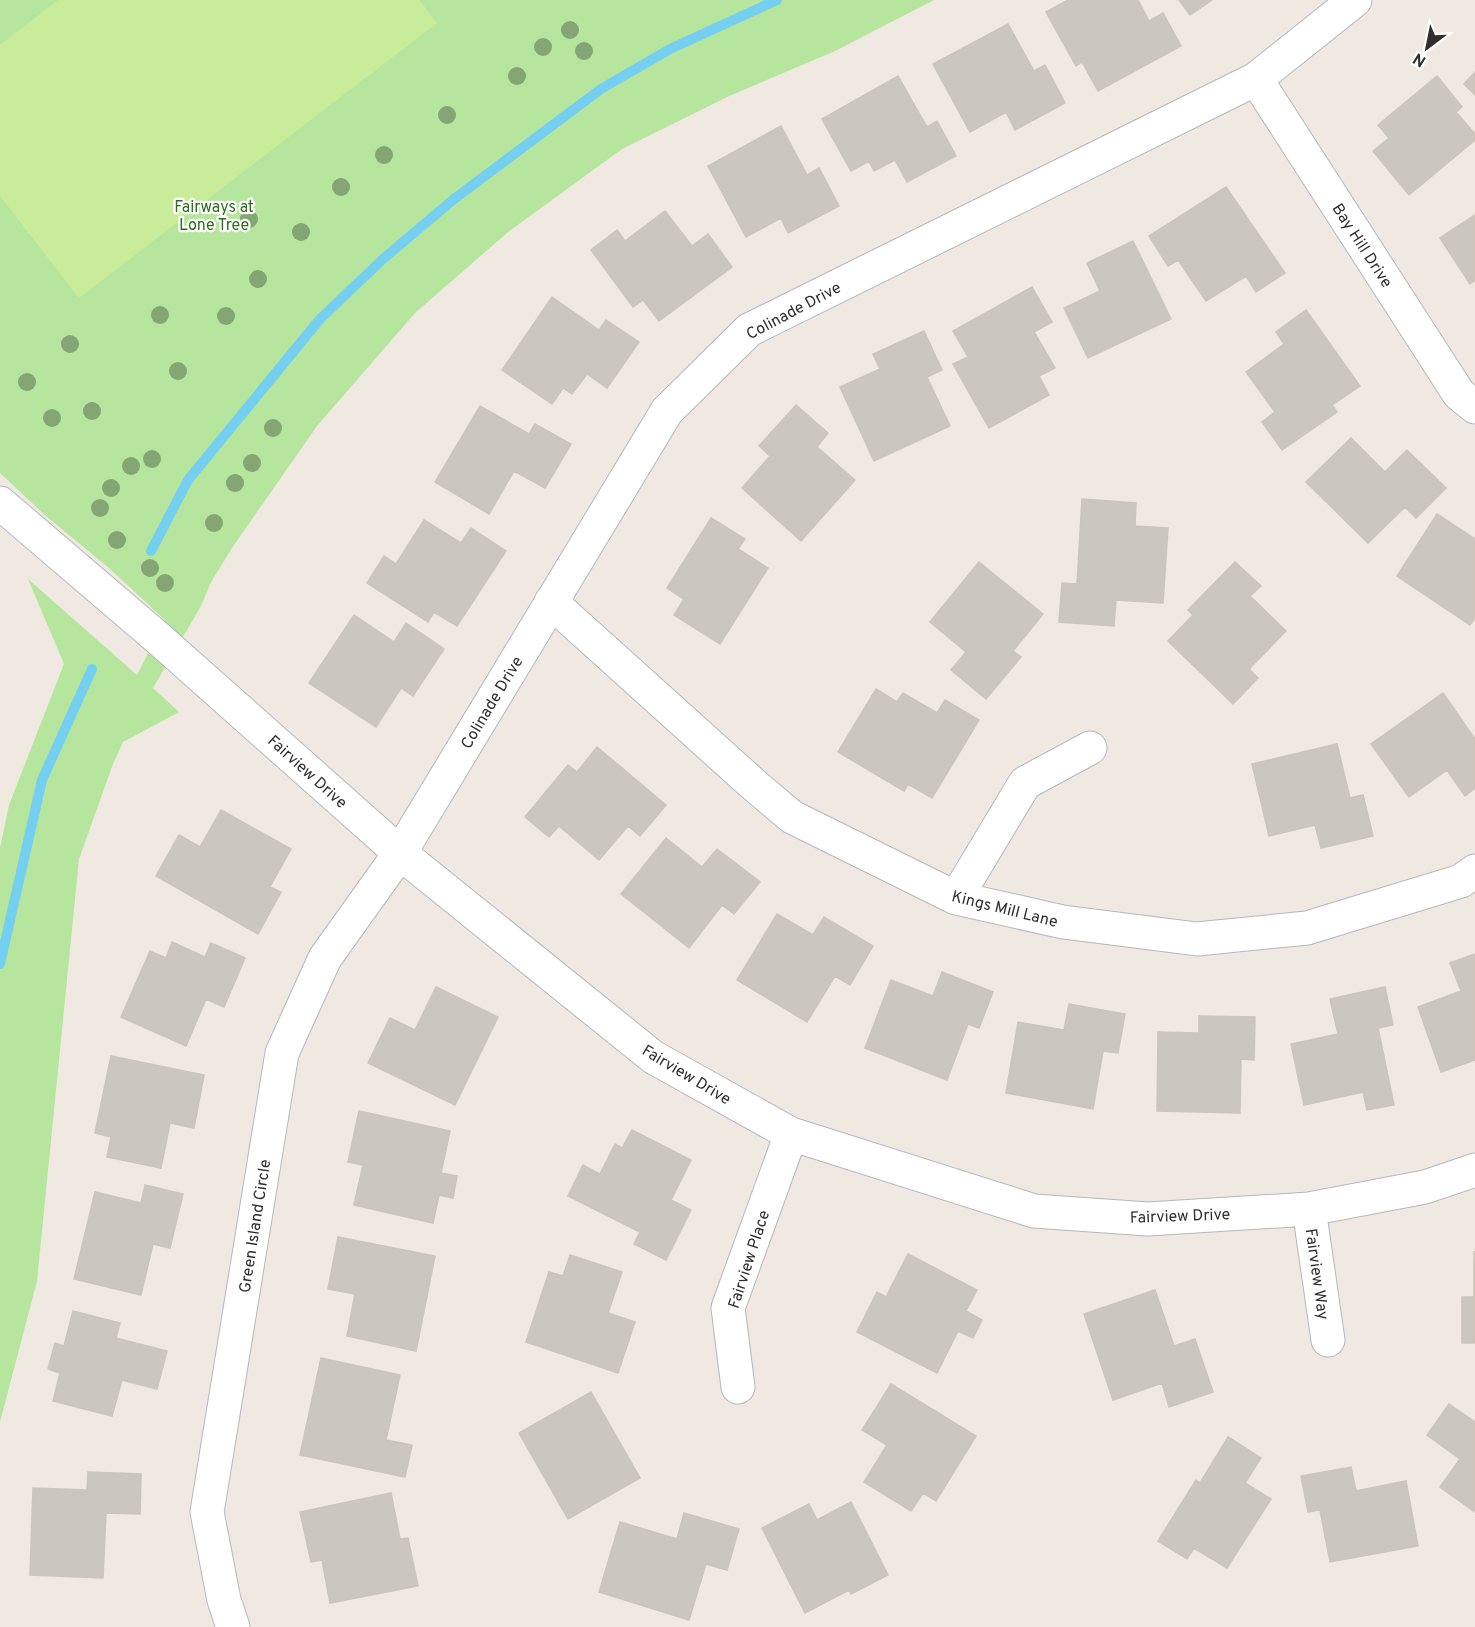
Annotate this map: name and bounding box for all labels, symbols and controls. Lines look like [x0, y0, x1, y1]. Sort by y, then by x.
north arrow [1397, 18, 1457, 78]
text: N [1410, 47, 1430, 71]
park label: Fairways at Lone Tree [174, 198, 254, 236]
street label: Bay Hill Drive [1327, 200, 1396, 292]
street label: Colinade Drive [743, 278, 845, 345]
street label: Colinade Drive [457, 653, 528, 753]
street label: Fairview Drive [263, 731, 351, 813]
street label: Kings Mill Lane [949, 887, 1060, 933]
street label: Fairview Drive [638, 1041, 734, 1110]
street label: Green Island Circle [236, 1158, 276, 1294]
street label: Fairview Drive [1130, 1205, 1231, 1229]
street label: Fairview Place [725, 1208, 775, 1311]
street label: Fairview Way [1300, 1227, 1332, 1321]

